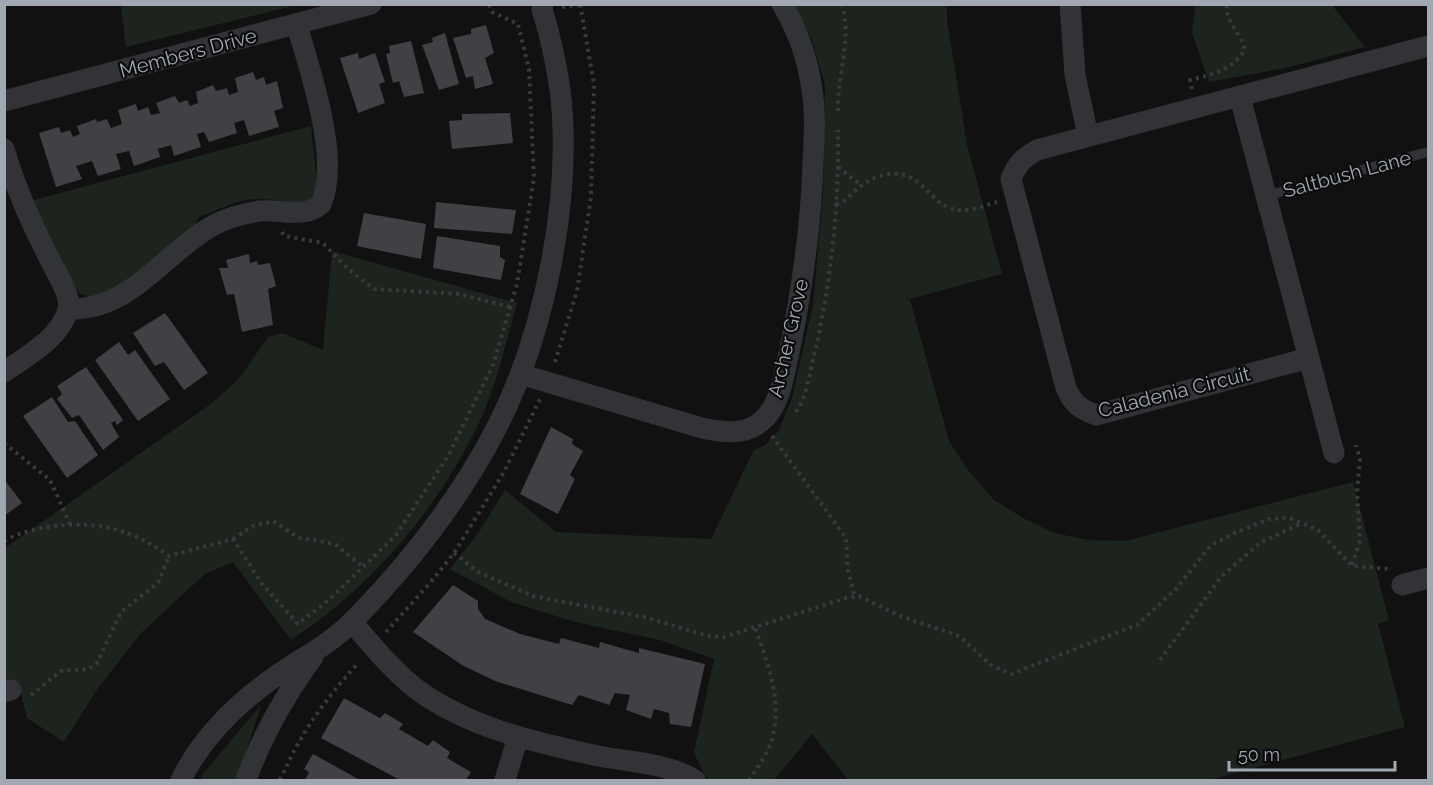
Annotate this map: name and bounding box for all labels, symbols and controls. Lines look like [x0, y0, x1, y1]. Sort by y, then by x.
street label: Members Drive [117, 23, 259, 83]
street label: Saltbush Lane [1280, 145, 1414, 203]
street label: Archer Grove [763, 276, 813, 400]
street label: Caladenia Circuit [1095, 361, 1253, 422]
scale bar [1229, 734, 1396, 772]
text: 50 m [1238, 744, 1280, 765]

